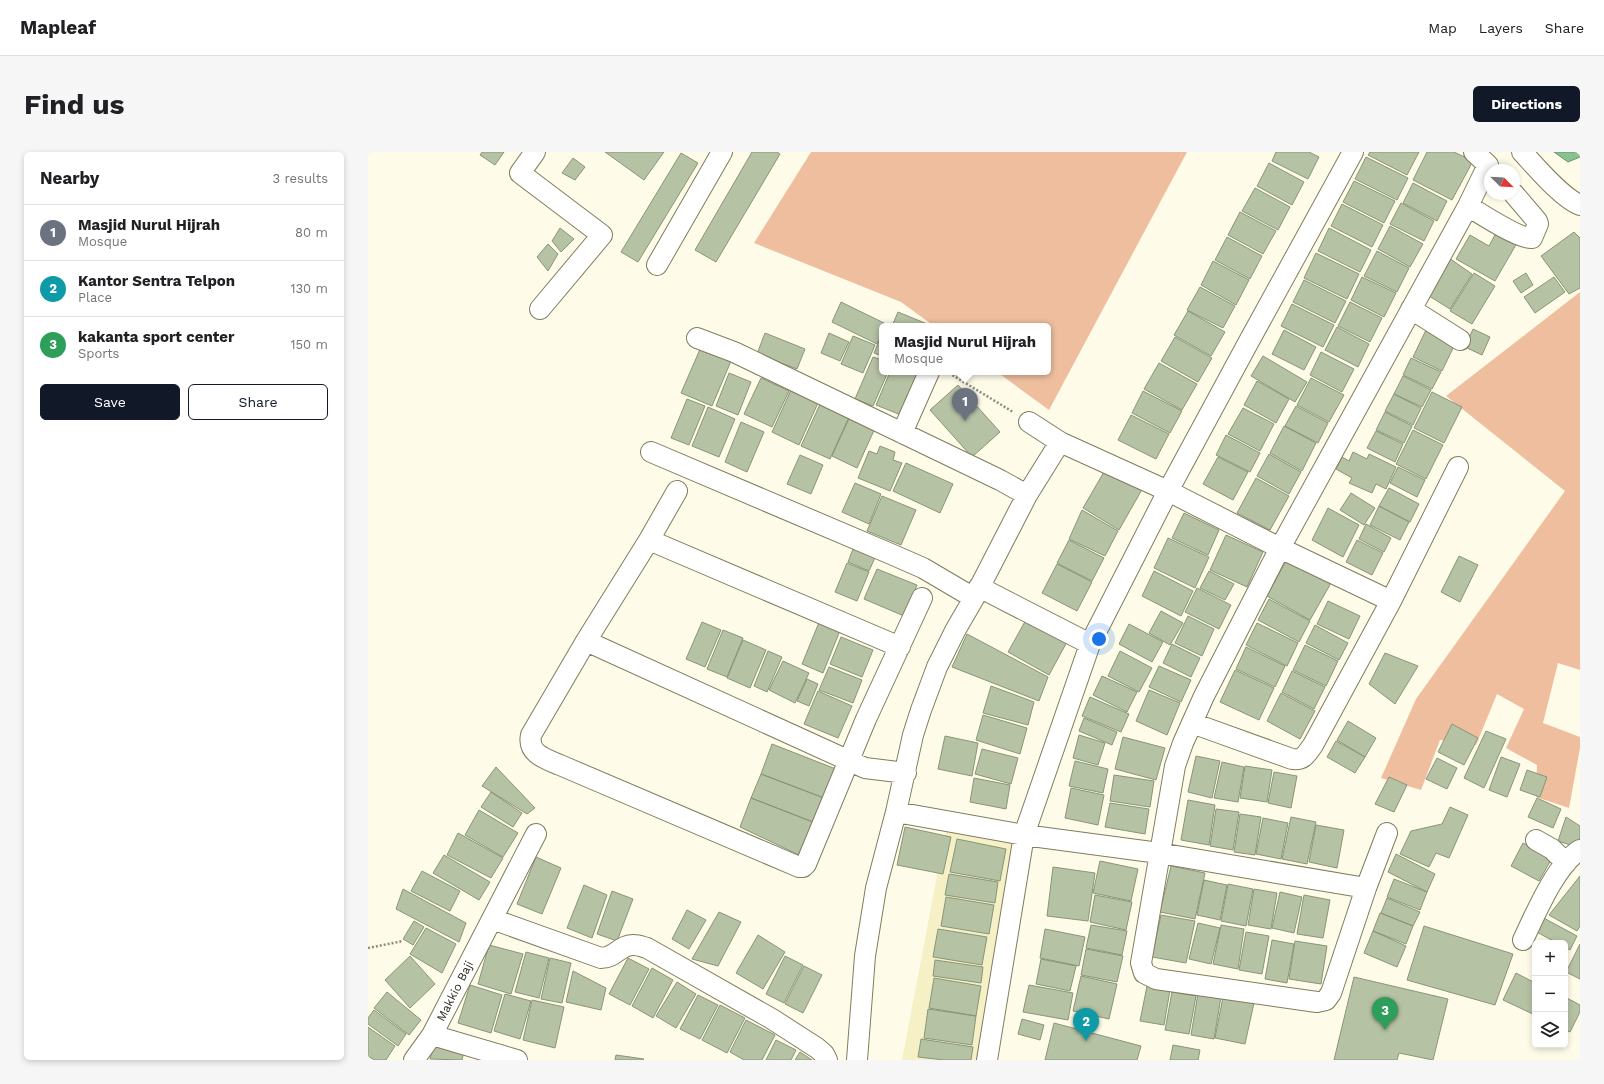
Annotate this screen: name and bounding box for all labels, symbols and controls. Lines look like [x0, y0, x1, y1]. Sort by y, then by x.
text: Mapleaf [20, 16, 96, 39]
text: Map [1428, 20, 1457, 36]
text: Layers [1479, 20, 1523, 36]
text: Share [1545, 20, 1584, 36]
button: Directions [1473, 86, 1580, 122]
text: Find us [24, 88, 124, 121]
north arrow [1484, 164, 1520, 200]
text: Nearby [40, 168, 99, 188]
text: 3 results [273, 171, 328, 186]
text: Masjid Nurul Hijrah [78, 216, 220, 234]
text: 1 [50, 225, 56, 240]
text: 80 m [295, 225, 328, 240]
text: Mosque [78, 234, 127, 249]
text: Kantor Sentra Telpon [78, 272, 235, 290]
text: 2 [49, 281, 57, 296]
text: 130 m [290, 281, 328, 296]
text: Place [78, 290, 112, 305]
popup [879, 323, 1051, 375]
text: kakanta sport center [78, 328, 234, 346]
text: Masjid Nurul Hijrah [894, 333, 1036, 351]
text: 3 [49, 337, 57, 352]
text: 150 m [290, 337, 328, 352]
text: Sports [78, 346, 119, 361]
text: Mosque [894, 351, 943, 366]
button: Save [40, 384, 180, 420]
button: Share [188, 384, 328, 420]
pin: 1 [952, 388, 978, 421]
your location [1089, 629, 1109, 649]
map controls [1532, 940, 1568, 1048]
button: + [1532, 940, 1568, 976]
street label: Makkio Baji [434, 958, 476, 1024]
button: − [1532, 976, 1568, 1012]
pin: 3 [1372, 997, 1398, 1030]
pin: 2 [1073, 1008, 1099, 1041]
button: layers [1532, 1012, 1568, 1048]

